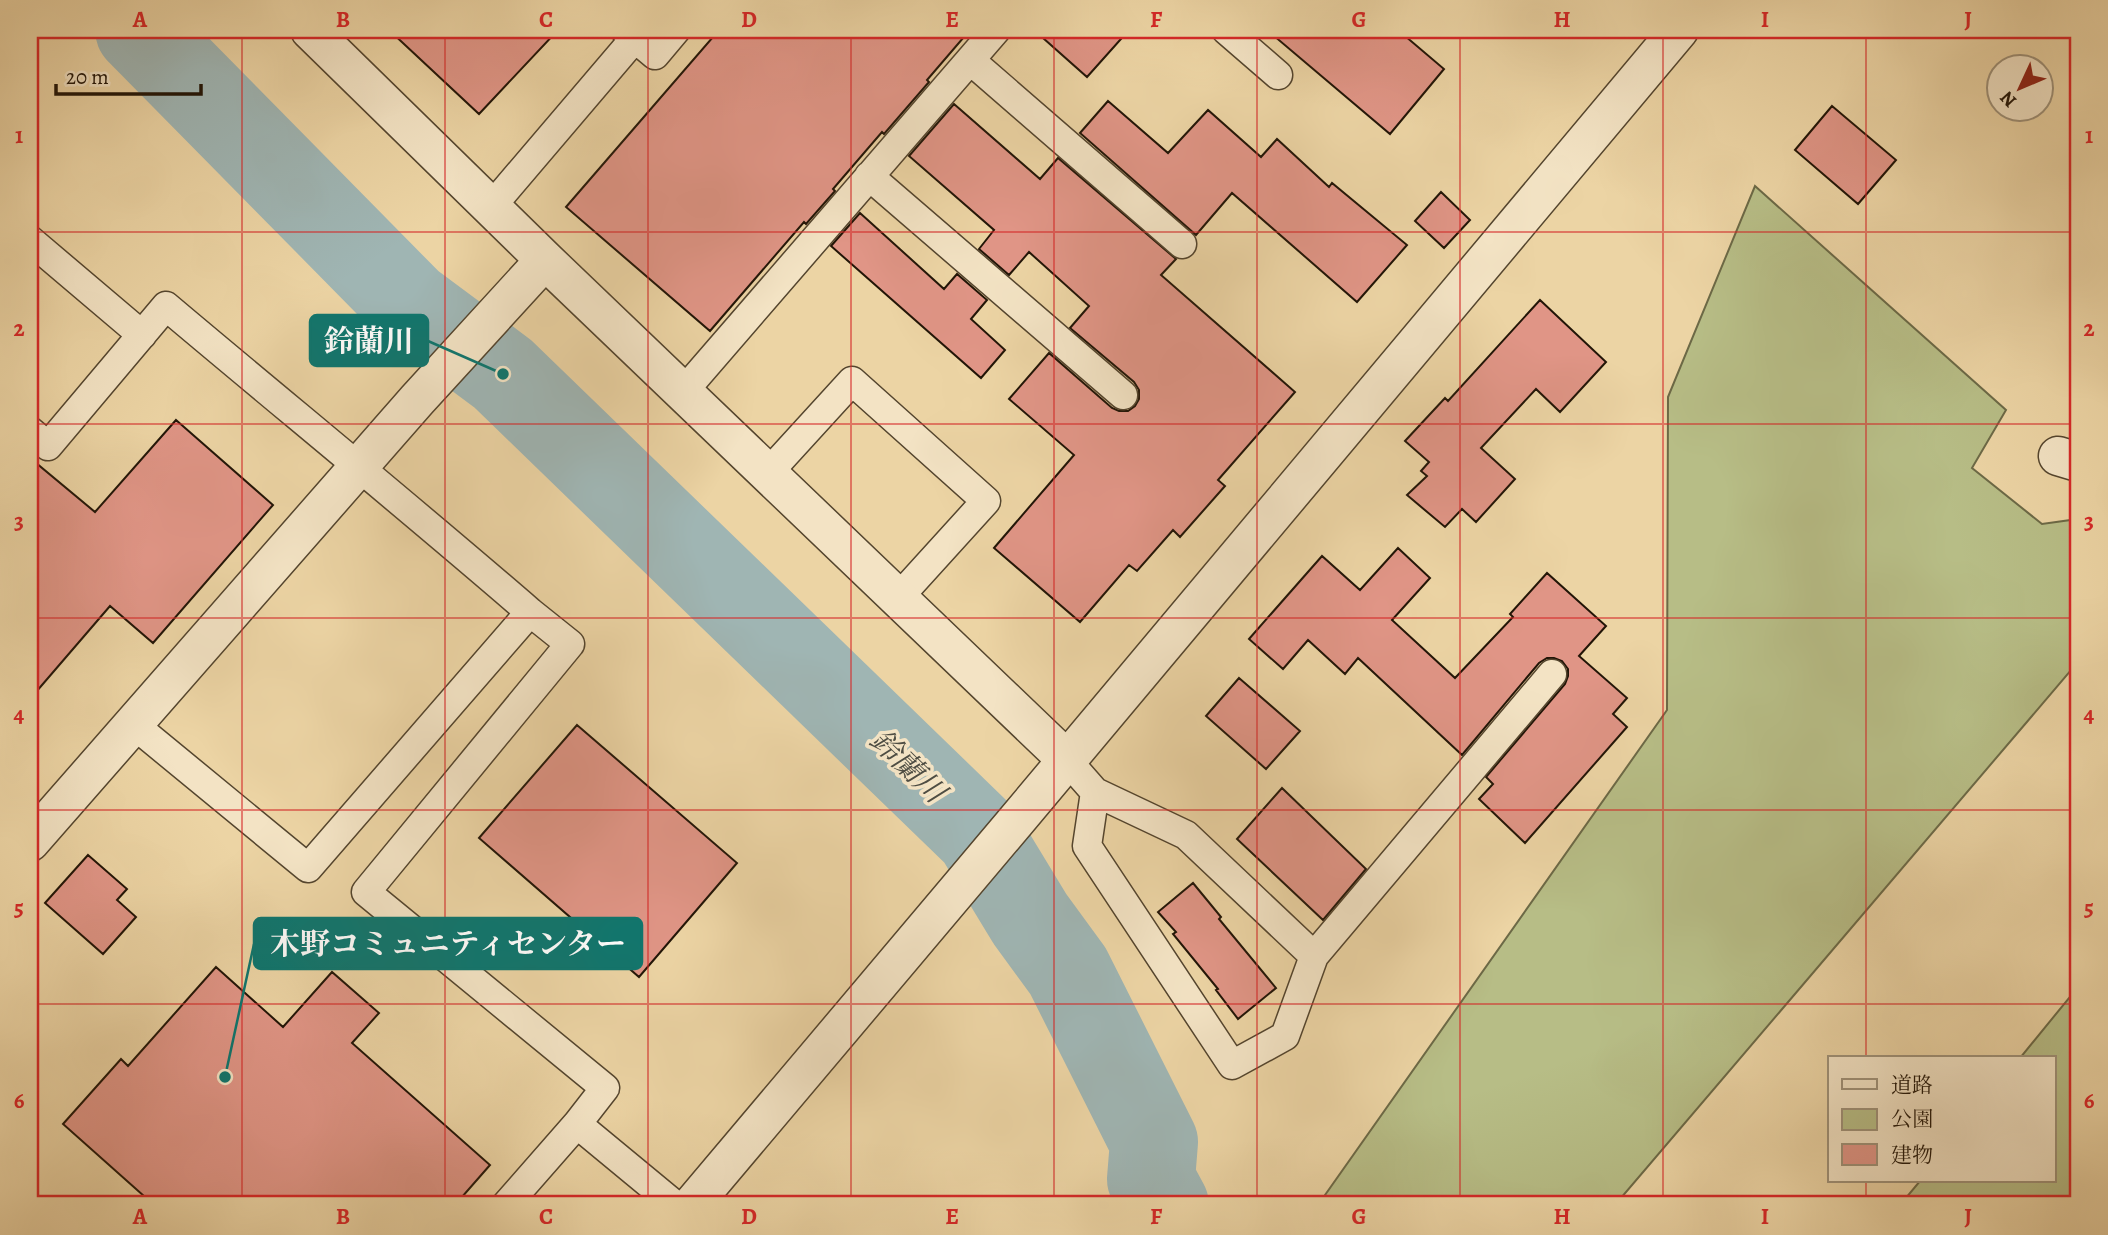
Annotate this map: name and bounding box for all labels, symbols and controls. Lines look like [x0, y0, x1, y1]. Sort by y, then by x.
text: A [132, 4, 148, 35]
text: B [336, 4, 350, 35]
text: C [539, 4, 553, 35]
text: D [741, 4, 757, 35]
text: E [945, 4, 959, 35]
text: F [1150, 4, 1163, 35]
text: G [1351, 4, 1367, 35]
text: H [1553, 4, 1571, 35]
text: I [1761, 4, 1769, 35]
text: J [1964, 4, 1972, 35]
scale bar [56, 52, 201, 96]
north arrow [1986, 52, 2056, 122]
text: 20 m [66, 63, 109, 91]
text: N [1994, 85, 2023, 113]
text: 1 [15, 120, 23, 151]
text: 1 [2085, 120, 2093, 151]
text: 2 [13, 313, 25, 344]
text: 2 [2083, 313, 2095, 344]
callout: 鈴蘭川 [310, 315, 428, 366]
text: 鈴蘭川 [324, 321, 414, 361]
text: 3 [14, 506, 24, 537]
text: 3 [2084, 506, 2094, 537]
text: 4 [14, 699, 25, 730]
text: 4 [2084, 699, 2095, 730]
water label: 鈴蘭川 [862, 720, 956, 814]
text: 5 [14, 892, 24, 923]
text: 5 [2084, 892, 2094, 923]
callout: 木野コミュニティセンター [254, 918, 642, 969]
text: 木野コミュニティセンター [270, 924, 626, 964]
legend [1828, 1056, 2056, 1182]
text: 道路 [1891, 1071, 1933, 1099]
text: 6 [14, 1085, 25, 1116]
text: 6 [2084, 1085, 2095, 1116]
text: 公園 [1891, 1105, 1933, 1133]
text: 建物 [1891, 1141, 1933, 1169]
text: A [132, 1201, 148, 1232]
text: B [336, 1201, 350, 1232]
text: C [539, 1201, 553, 1232]
text: D [741, 1201, 757, 1232]
text: E [945, 1201, 959, 1232]
text: F [1150, 1201, 1163, 1232]
text: G [1351, 1201, 1367, 1232]
text: H [1553, 1201, 1571, 1232]
text: I [1761, 1201, 1769, 1232]
text: J [1964, 1201, 1972, 1232]

